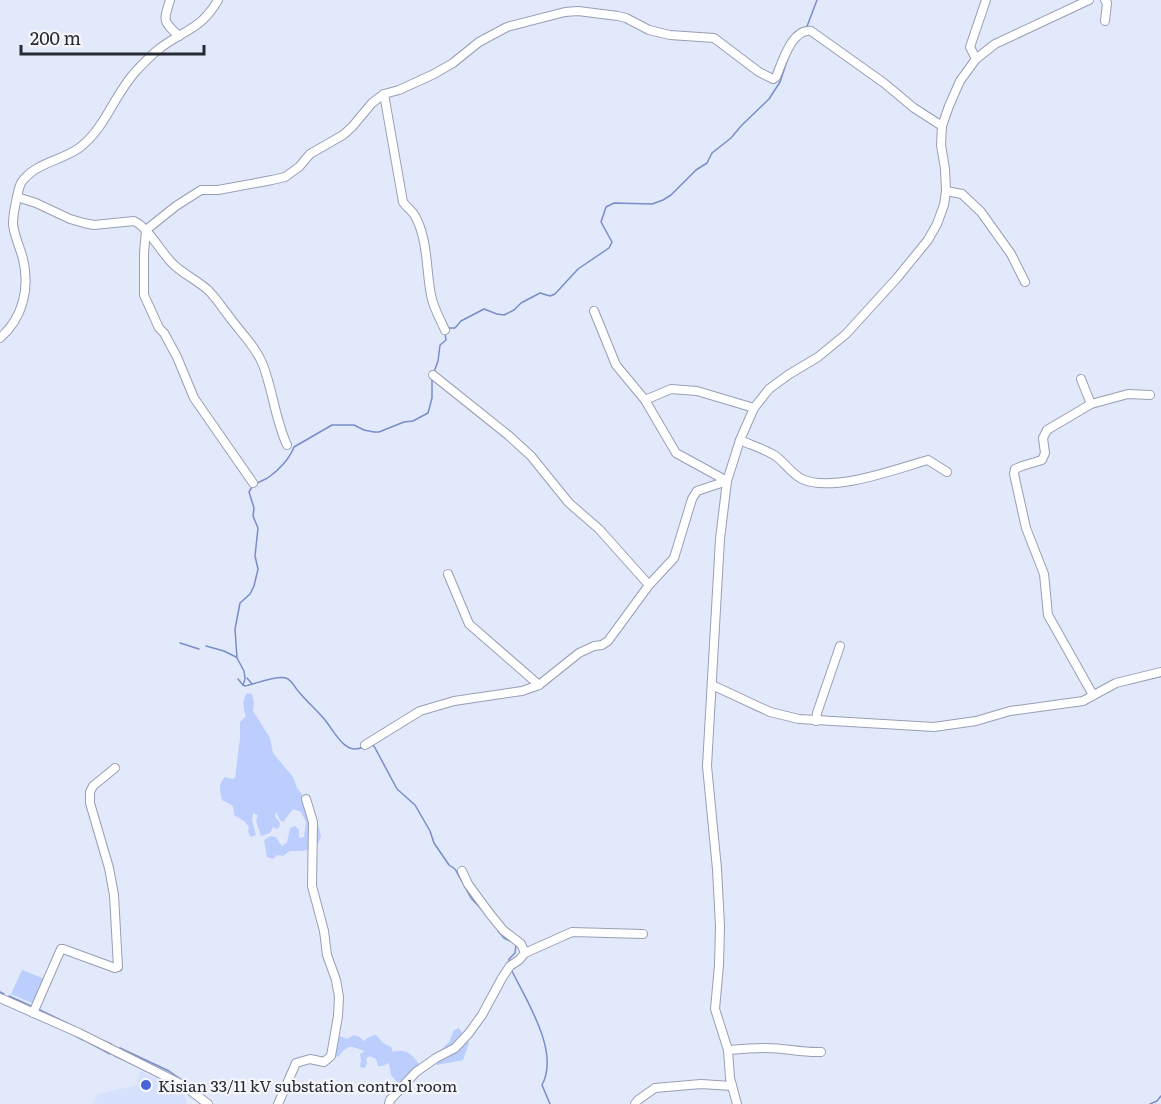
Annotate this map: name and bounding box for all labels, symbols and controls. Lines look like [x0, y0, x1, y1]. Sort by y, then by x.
scale bar [21, 18, 204, 56]
text: 200 m [30, 24, 81, 51]
place label: Kisian 33/11 kV substation control room [158, 1073, 458, 1097]
marker: Kisian 33/11 kV substation control room [139, 1078, 153, 1092]

